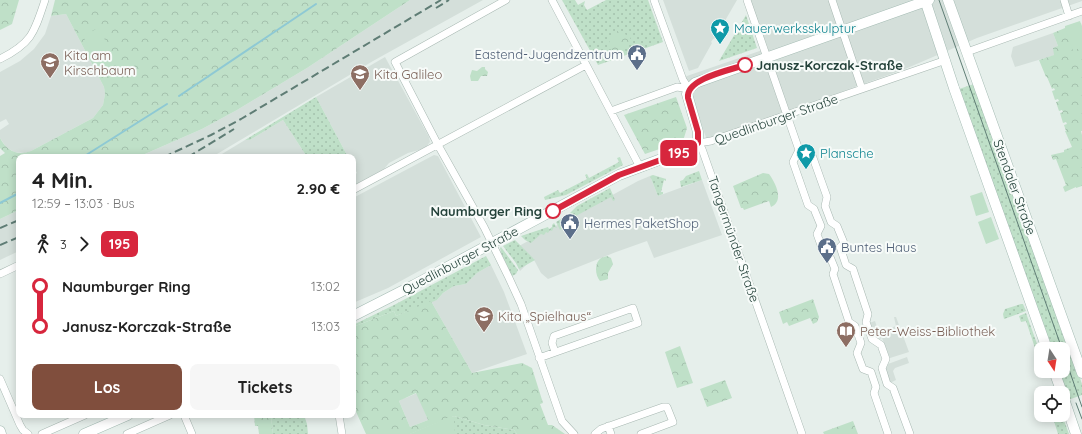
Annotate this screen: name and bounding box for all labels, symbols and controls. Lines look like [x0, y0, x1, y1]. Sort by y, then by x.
place icon: Mauerwerksskulptur [709, 17, 731, 45]
place label: Mauerwerksskulptur [734, 20, 856, 36]
public building icon: Eastend-Jugendzentrum [626, 43, 648, 71]
place label: Eastend-Jugendzentrum [475, 46, 623, 62]
place label: Kita am Kirschbaum [64, 47, 136, 78]
school or university icon: Kita am Kirschbaum [39, 51, 61, 79]
marker: Janusz-Korczak-Straße [737, 57, 753, 73]
place label: Janusz-Korczak-Straße [756, 57, 903, 73]
school or university icon: Kita Galileo [349, 63, 371, 91]
place label: Kita Galileo [374, 66, 442, 82]
street label: Quedlinburger Straße [712, 90, 840, 148]
street label: Stendaler Straße [990, 137, 1040, 237]
line badge: 195 [656, 140, 702, 166]
place icon: Plansche [795, 142, 817, 170]
text: 195 [668, 144, 690, 162]
place label: Plansche [820, 145, 874, 161]
text: 4 Min. [32, 166, 93, 194]
street label: Tangermünder Straße [705, 174, 763, 304]
text: 2.90 € [296, 179, 340, 198]
text: 12:59 – 13:03 · Bus [32, 195, 135, 211]
place label: Naumburger Ring [431, 203, 542, 219]
marker: Naumburger Ring [545, 203, 561, 219]
public building icon: Hermes PaketShop [559, 212, 581, 240]
place label: Hermes PaketShop [584, 215, 699, 231]
street label: Quedlinburger Straße [399, 223, 521, 297]
icon: walk [32, 233, 54, 255]
icon: forward [73, 233, 95, 255]
text: 195 [109, 235, 130, 253]
text: 3 [60, 236, 67, 252]
public building icon: Buntes Haus [816, 236, 838, 264]
place label: Buntes Haus [841, 239, 916, 255]
text: Naumburger Ring [62, 277, 191, 296]
text: 13:02 [311, 278, 340, 294]
school or university icon: Kita „Spielhaus“ [473, 305, 495, 333]
place label: Kita „Spielhaus“ [498, 308, 591, 324]
text: Janusz-Korczak-Straße [62, 317, 232, 336]
text: 13:03 [311, 318, 340, 334]
library icon: Peter-Weiss-Bibliothek [835, 320, 857, 348]
place label: Peter-Weiss-Bibliothek [860, 323, 995, 339]
north arrow [1034, 342, 1070, 378]
map controls [1034, 342, 1070, 422]
button: Los [32, 364, 182, 410]
button: Tickets [190, 364, 340, 410]
button: locate [1034, 386, 1070, 422]

